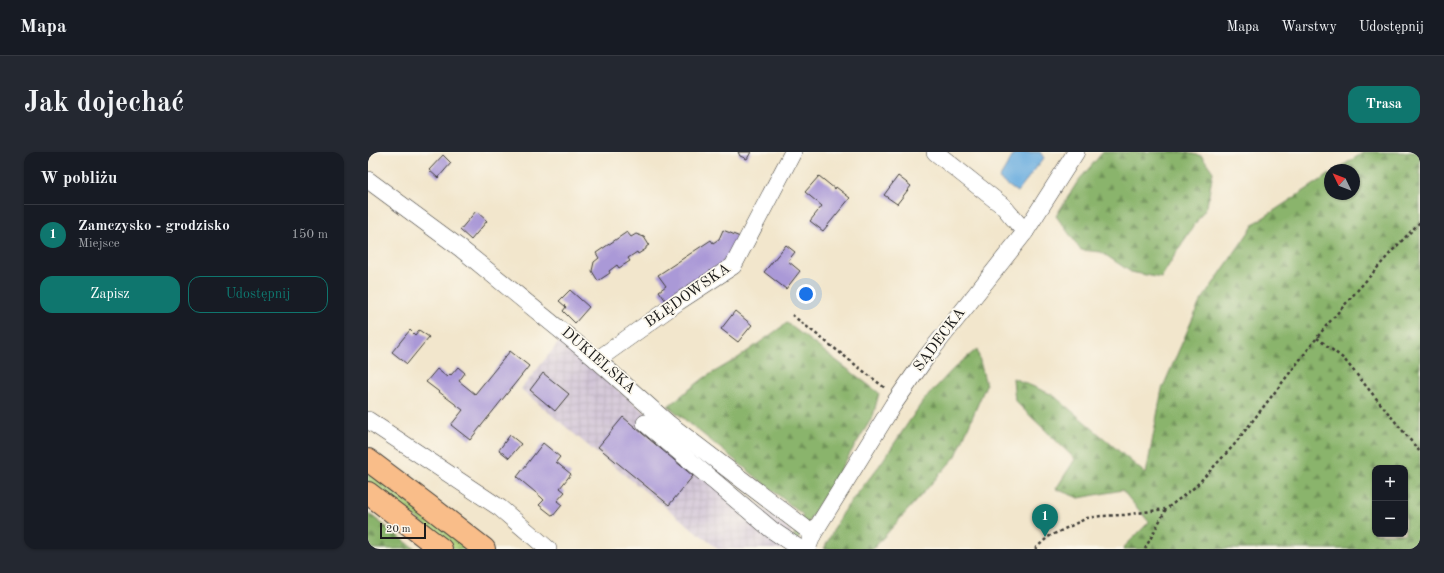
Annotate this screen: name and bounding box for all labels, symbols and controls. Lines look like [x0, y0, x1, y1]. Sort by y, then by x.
text: Mapa [20, 18, 67, 37]
text: Mapa [1226, 20, 1259, 34]
text: Warstwy [1281, 20, 1337, 34]
text: Udostępnij [1359, 20, 1424, 34]
button: Trasa [1348, 86, 1420, 123]
text: Jak dojechać [24, 90, 184, 118]
north arrow [1324, 164, 1360, 200]
text: W pobliżu [40, 170, 117, 187]
text: Zamczysko - grodzisko [78, 219, 230, 234]
text: 1 [49, 228, 57, 241]
text: 150 m [291, 228, 328, 241]
text: Miejsce [78, 237, 120, 250]
street label: BŁĘDOWSKA [643, 261, 734, 331]
button: Zapisz [40, 276, 180, 313]
button: Udostępnij [188, 276, 328, 313]
your location [796, 284, 816, 304]
street label: SĄDECKA [911, 305, 969, 375]
street label: DUKIELSKA [558, 325, 638, 397]
map controls [1372, 465, 1408, 537]
button: + [1372, 465, 1408, 501]
button: − [1372, 501, 1408, 537]
pin: 1 [1032, 504, 1058, 537]
scale bar [380, 521, 426, 540]
text: 20 m [386, 524, 411, 535]

